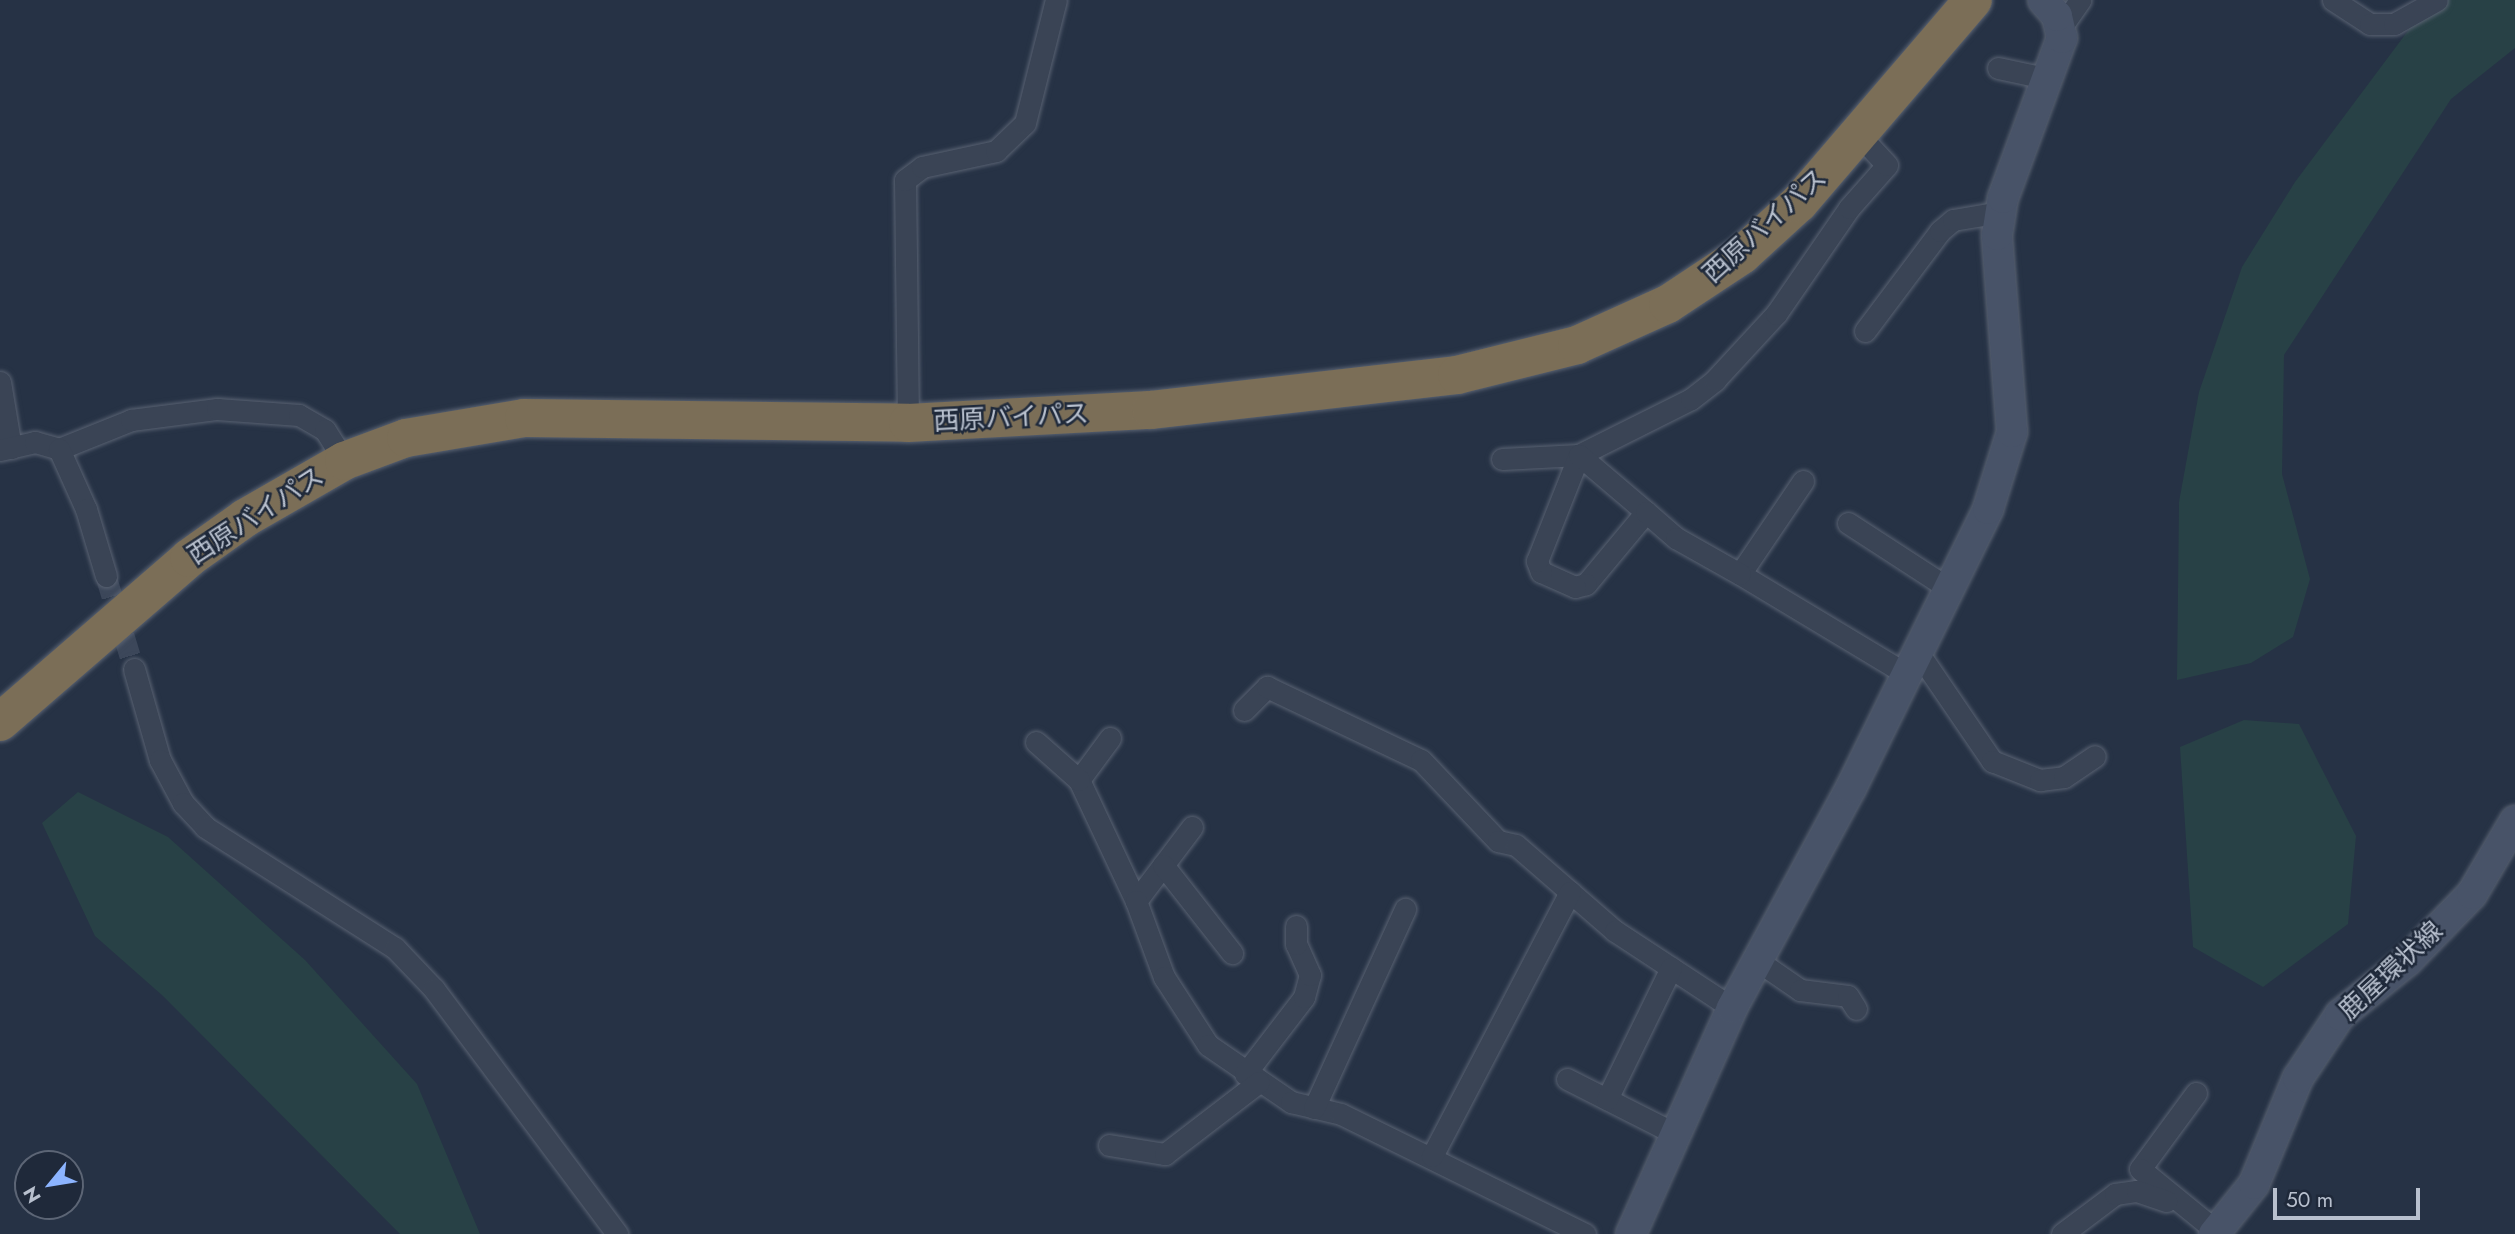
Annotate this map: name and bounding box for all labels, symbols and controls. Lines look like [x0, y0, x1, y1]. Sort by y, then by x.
street label: 西原バイパス [1697, 162, 1833, 290]
street label: 西原バイパス [932, 398, 1090, 438]
street label: 西原バイパス [182, 460, 330, 572]
street label: 鹿屋環状線 [2333, 915, 2449, 1027]
north arrow [14, 1150, 84, 1220]
scale bar [2277, 1174, 2424, 1218]
text: N [17, 1181, 48, 1208]
text: 50 m [2286, 1185, 2333, 1215]

